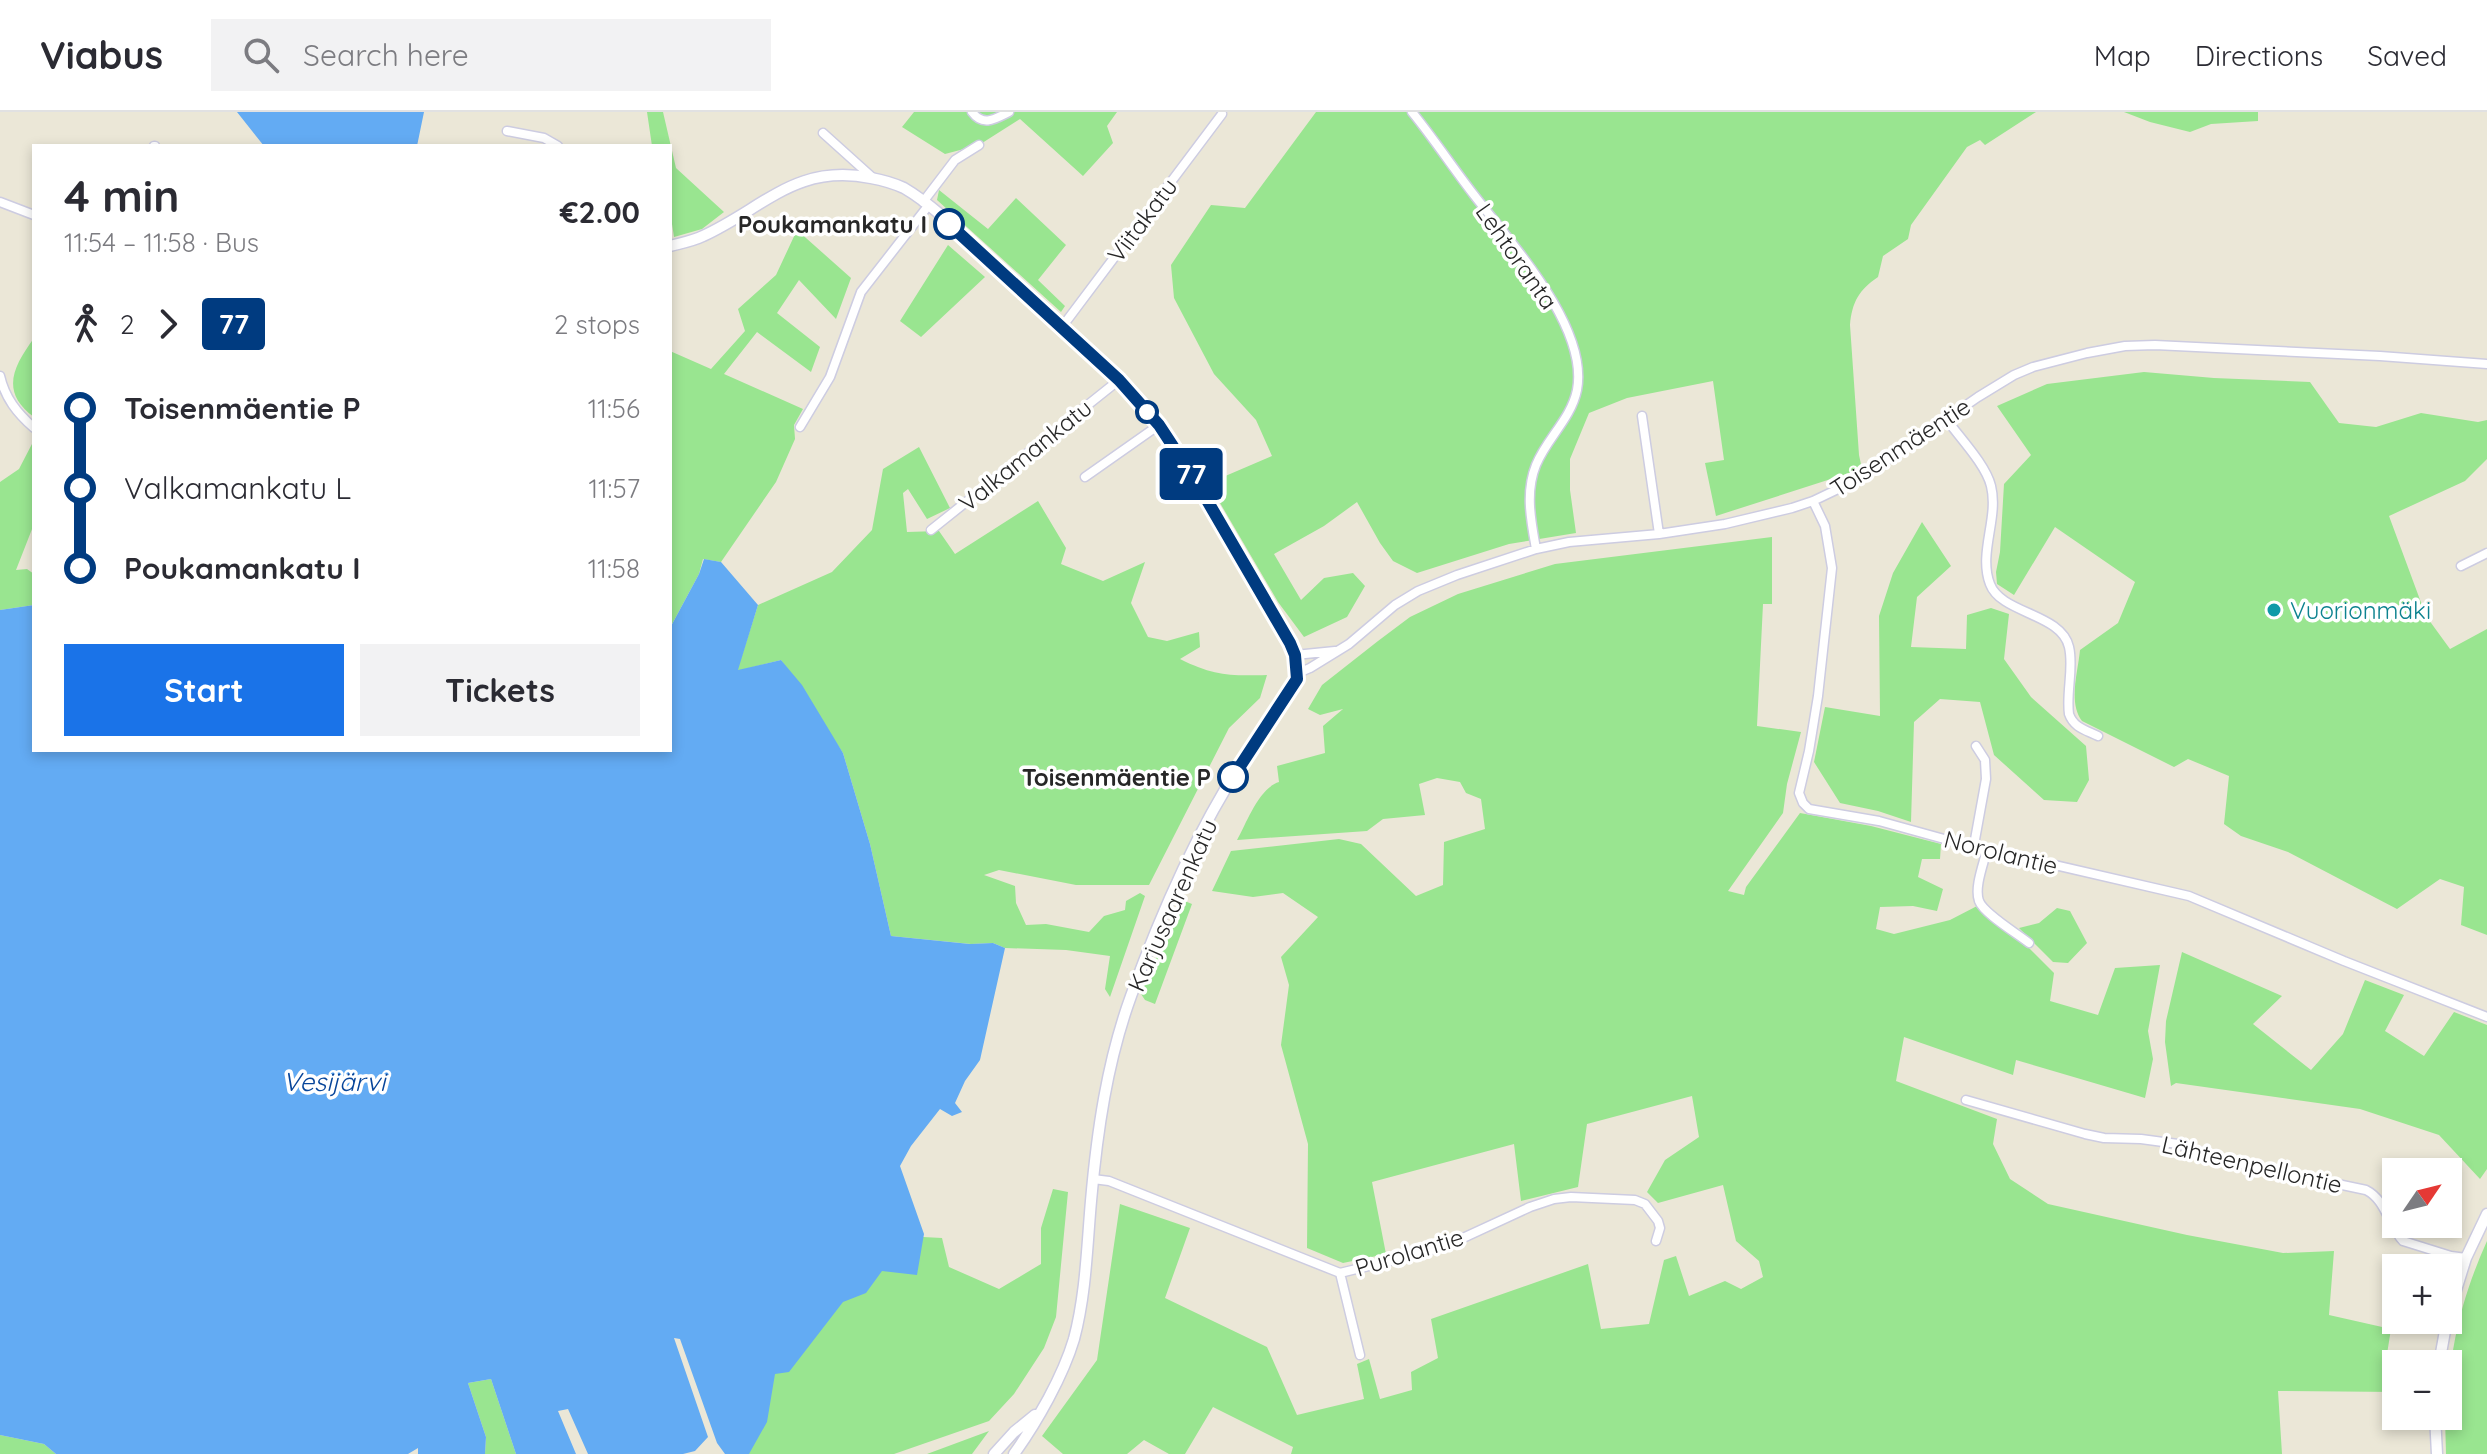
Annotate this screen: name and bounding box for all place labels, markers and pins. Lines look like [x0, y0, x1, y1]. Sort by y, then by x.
place label: Poukamankatu I [738, 209, 927, 239]
marker: Poukamankatu I [934, 209, 964, 239]
unlabelled marker [1136, 401, 1158, 423]
place label: Vuorionmäki [2290, 595, 2431, 625]
marker: Vuorionmäki [2265, 601, 2283, 619]
place label: Toisenmäentie P [1022, 762, 1211, 792]
marker: Toisenmäentie P [1218, 762, 1248, 792]

